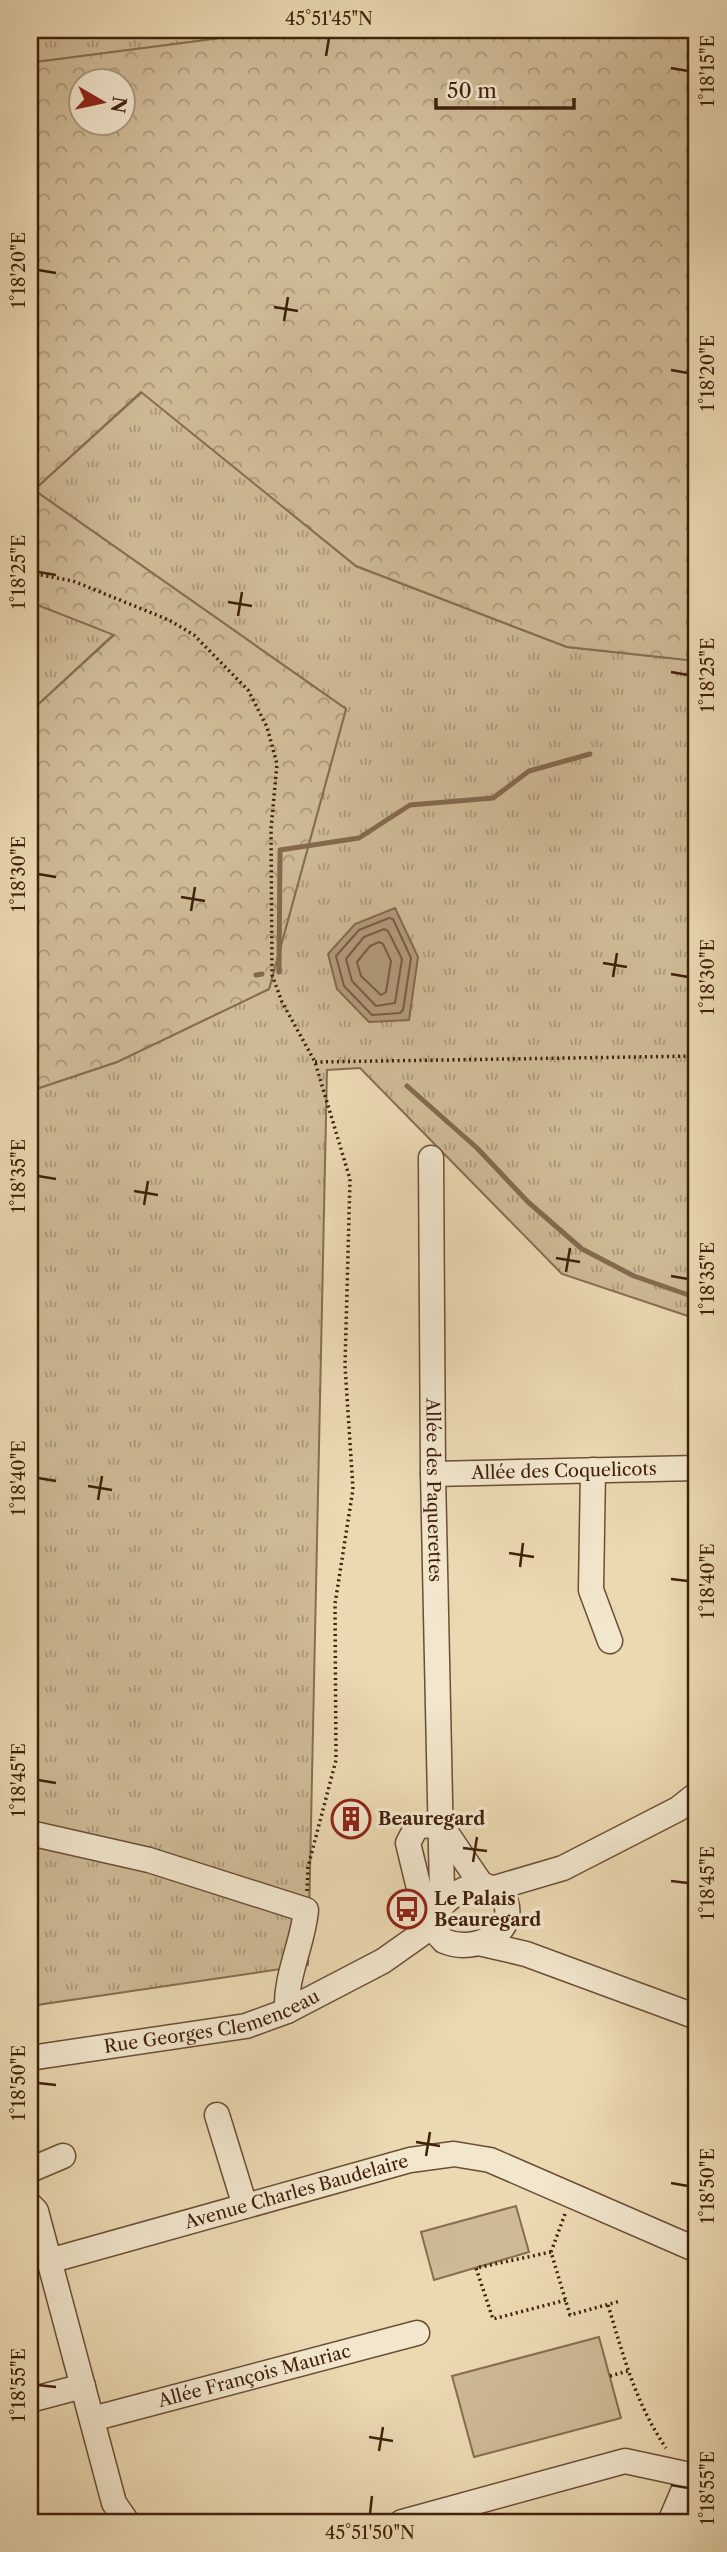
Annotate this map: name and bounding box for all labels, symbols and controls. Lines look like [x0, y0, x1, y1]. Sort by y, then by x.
text: 45°51'45"N [285, 8, 373, 30]
text: 1°18'15"E [697, 35, 719, 107]
north arrow [66, 66, 136, 136]
scale bar [436, 66, 575, 110]
text: 50 m [447, 78, 497, 103]
text: N [106, 95, 131, 115]
text: 1°18'20"E [8, 232, 30, 308]
text: 1°18'20"E [697, 335, 719, 411]
text: 1°18'25"E [8, 535, 30, 609]
text: 1°18'25"E [697, 638, 719, 712]
text: 1°18'30"E [8, 836, 30, 912]
text: 1°18'30"E [697, 939, 719, 1015]
text: 1°18'35"E [8, 1139, 30, 1213]
text: 1°18'35"E [697, 1242, 719, 1316]
street label: Allée des Paquerettes [422, 1397, 446, 1582]
text: 1°18'40"E [8, 1440, 30, 1516]
street label: Allée des Coquelicots [470, 1458, 657, 1484]
text: 1°18'40"E [697, 1543, 719, 1619]
text: 1°18'45"E [8, 1743, 30, 1817]
building icon: Beauregard [330, 1798, 372, 1840]
place label: Beauregard [378, 1808, 485, 1830]
text: 1°18'45"E [697, 1846, 719, 1920]
bus stop icon: Le Palais Beauregard [386, 1888, 428, 1930]
place label: Le Palais Beauregard [434, 1888, 541, 1931]
street label: Rue Georges Clemenceau [103, 1985, 323, 2058]
text: 1°18'50"E [8, 2045, 30, 2121]
text: 1°18'50"E [697, 2148, 719, 2224]
street label: Avenue Charles Baudelaire [181, 2150, 411, 2234]
street label: Allée François Mauriac [155, 2340, 353, 2412]
text: 1°18'55"E [8, 2348, 30, 2422]
text: 1°18'55"E [697, 2451, 719, 2525]
text: 45°51'50"N [325, 2522, 415, 2544]

